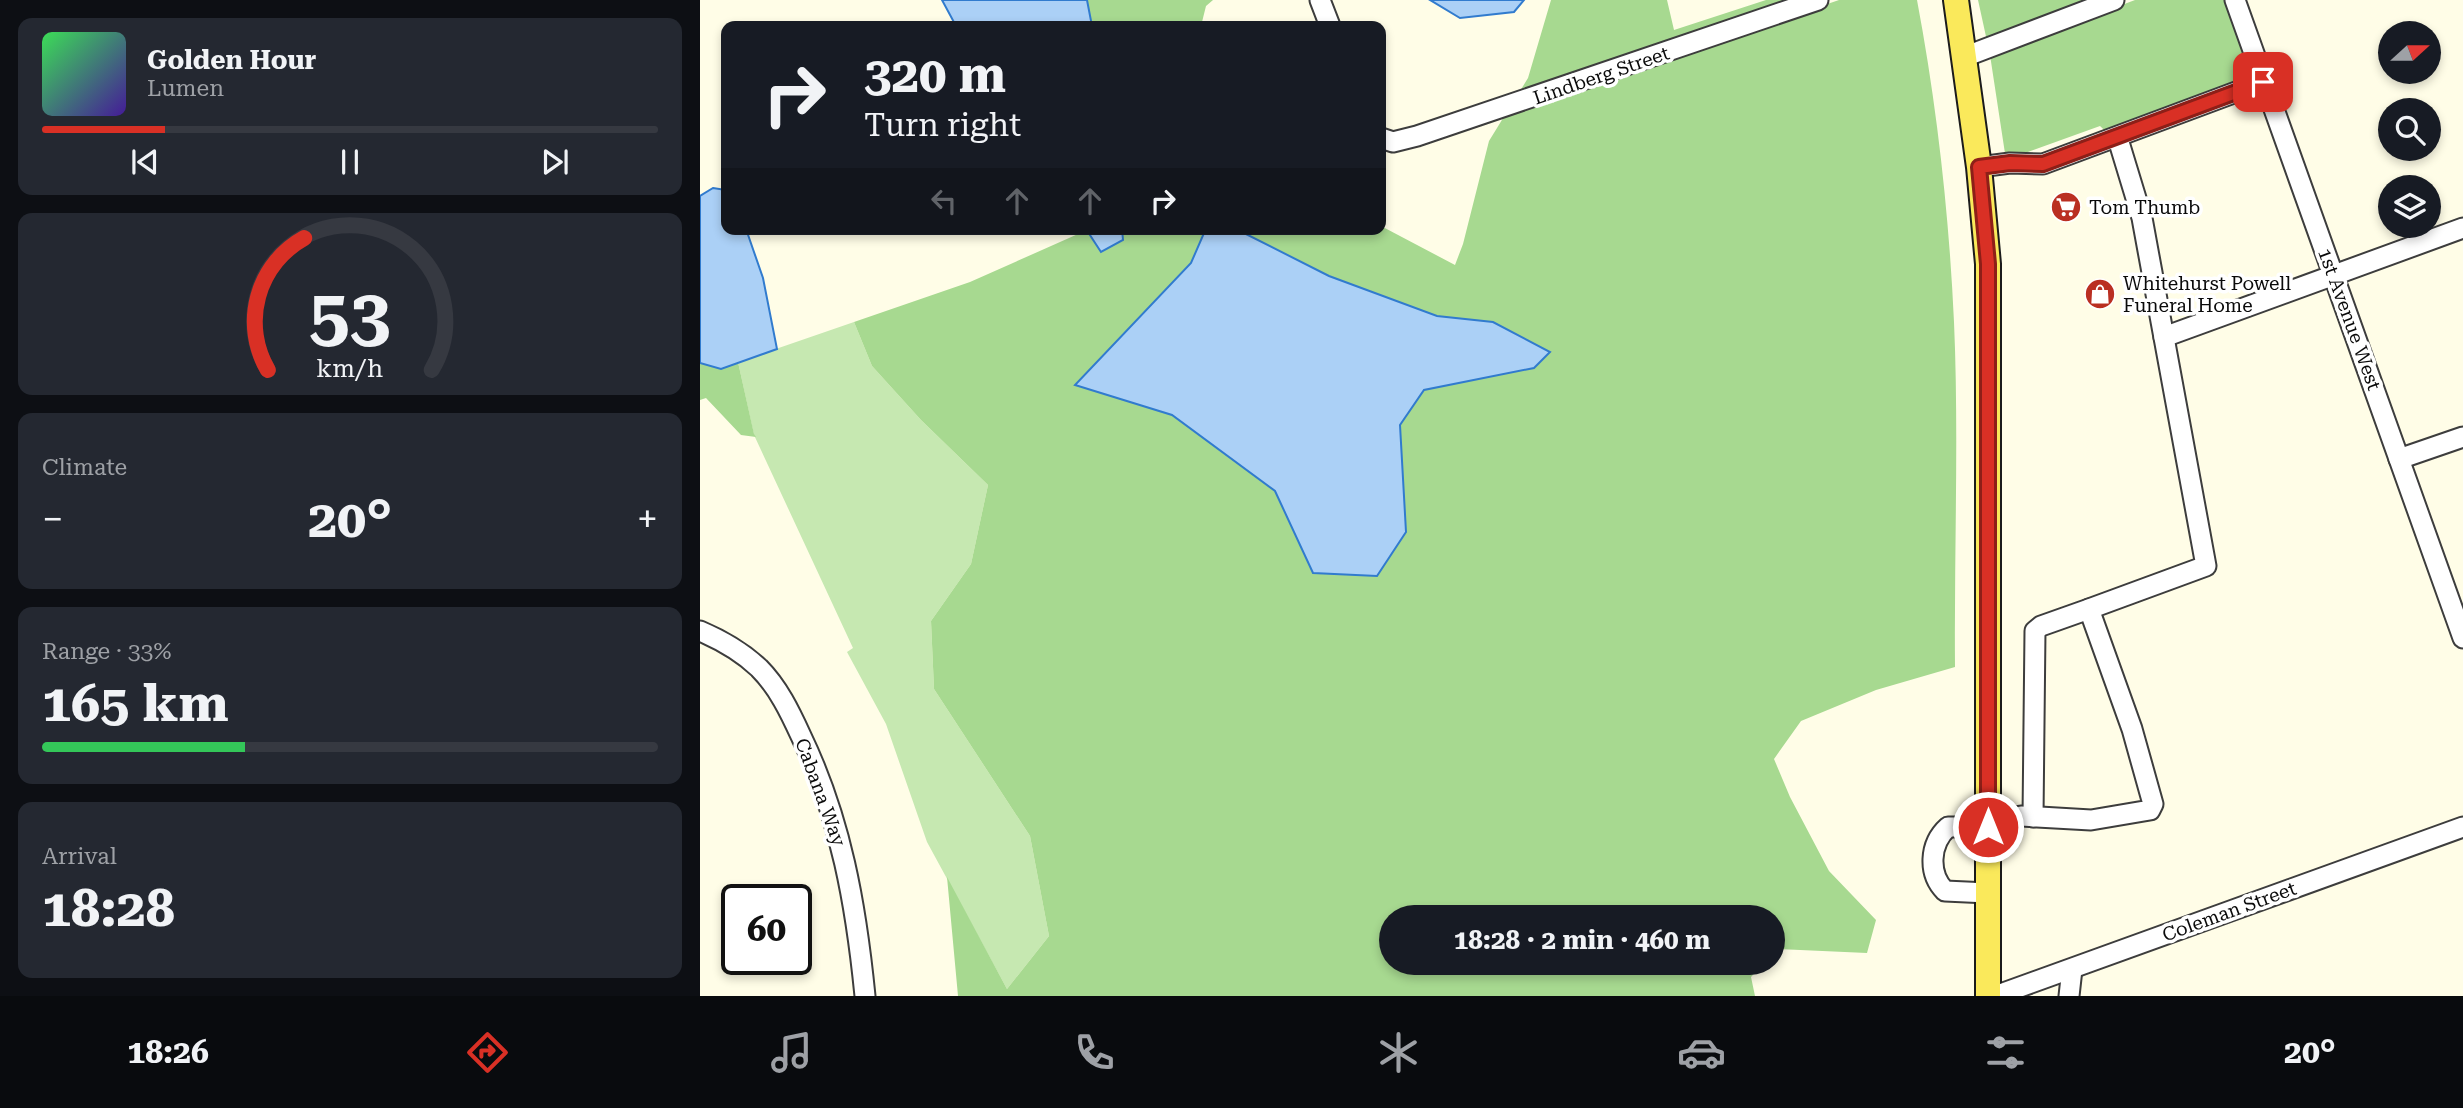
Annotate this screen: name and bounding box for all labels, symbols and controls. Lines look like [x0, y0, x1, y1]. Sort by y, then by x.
north arrow [2378, 21, 2441, 84]
map controls [2378, 21, 2441, 238]
street label: Lindberg Street [1530, 41, 1672, 110]
text: Golden Hour [147, 45, 316, 75]
text: 320 m [864, 47, 1006, 104]
icon: right [749, 49, 840, 140]
pin [2233, 52, 2293, 112]
icon: arrive [2244, 63, 2282, 101]
text: Lumen [147, 75, 224, 102]
button: search [2378, 98, 2441, 161]
text: Turn right [864, 106, 1021, 144]
icon: previous [126, 143, 164, 181]
icon: pause [331, 143, 369, 181]
icon: next [536, 143, 574, 181]
button: layers [2378, 175, 2441, 238]
icon: left [925, 182, 963, 220]
icon: ahead [998, 182, 1036, 220]
icon: ahead [1071, 182, 1109, 220]
icon: right [1144, 182, 1182, 220]
supermarket icon: Tom Thumb [2049, 190, 2083, 224]
place label: Tom Thumb [2089, 196, 2200, 219]
street label: 1st Avenue West [2313, 245, 2386, 393]
place label: Whitehurst Powell Funeral Home [2123, 272, 2291, 317]
text: 53 [309, 273, 391, 358]
shop icon: Whitehurst Powell Funeral Home [2083, 277, 2117, 311]
text: km/h [317, 353, 383, 382]
text: Climate [42, 454, 127, 481]
text: 20° [308, 489, 392, 550]
text: − [42, 497, 63, 541]
text: + [637, 497, 658, 541]
text: Range · 33% [42, 638, 171, 665]
text: 165 km [42, 673, 229, 734]
street label: Cabana Way [790, 735, 851, 850]
position arrow [1951, 790, 2025, 864]
text: Arrival [42, 843, 117, 870]
street label: Coleman Street [2159, 877, 2299, 946]
text: 18:28 [42, 878, 175, 939]
speed limit sign: 60 [721, 884, 812, 975]
text: 18:28 · 2 min · 460 m [1454, 925, 1710, 955]
icon: directions [463, 1028, 512, 1077]
icon: music [767, 1028, 816, 1077]
icon: phone [1070, 1028, 1119, 1077]
icon: climate [1374, 1028, 1423, 1077]
icon: car [1677, 1028, 1726, 1077]
icon: filters [1981, 1028, 2030, 1077]
text: 18:26 [127, 1033, 209, 1071]
text: 20° [2284, 1033, 2336, 1071]

